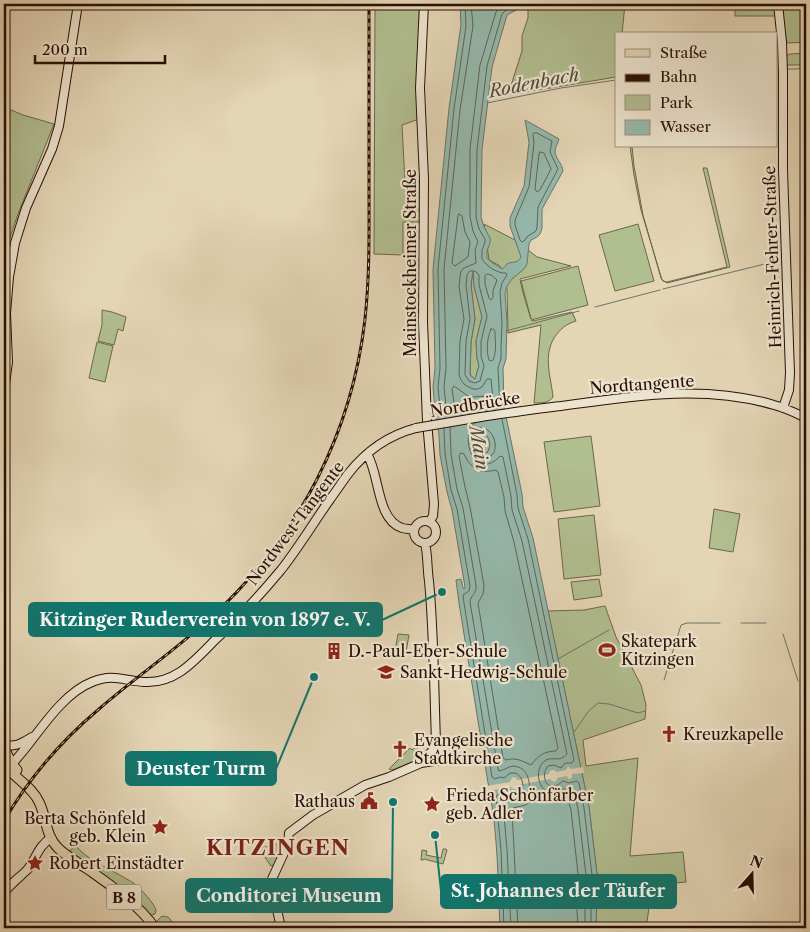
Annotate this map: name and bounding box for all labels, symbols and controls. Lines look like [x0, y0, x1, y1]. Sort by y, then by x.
scale bar [35, 32, 165, 64]
legend [615, 32, 778, 148]
text: 200 m [42, 40, 88, 59]
text: Straße [660, 43, 707, 62]
water label: Rodenbach [485, 63, 581, 103]
text: Bahn [660, 67, 698, 86]
text: Park [660, 93, 694, 112]
text: Wasser [659, 117, 711, 136]
street label: Heinrich-Fehrer-Straße [759, 165, 785, 349]
street label: Mainstockheimer Straße [400, 169, 420, 357]
street label: Nordtangente [589, 370, 695, 398]
street label: Nordbrücke [429, 387, 521, 421]
water label: Main [464, 422, 493, 472]
street label: Nordwest-Tangente [242, 457, 348, 589]
callout: Kitzinger Ruderverein von 1897 e. V. [29, 603, 382, 636]
text: Kitzinger Ruderverein von 1897 e. V. [39, 609, 371, 631]
place label: Skatepark Kitzingen [621, 631, 698, 669]
sports icon: Skatepark Kitzingen [597, 640, 617, 660]
building icon: D.-Paul-Eber-Schule [324, 641, 344, 661]
place label: D.-Paul-Eber-Schule [348, 641, 507, 661]
school or university icon: Sankt-Hedwig-Schule [376, 662, 396, 682]
place label: Sankt-Hedwig-Schule [400, 662, 567, 682]
church icon: Kreuzkapelle [659, 724, 679, 744]
place label: Kreuzkapelle [683, 724, 784, 744]
place label: Evangelische Stadtkirche [414, 730, 513, 768]
church icon: Evangelische Stadtkirche [390, 739, 410, 759]
callout: Deuster Turm [126, 752, 276, 785]
text: Deuster Turm [136, 758, 266, 780]
place label: Frieda Schönfärber geb. Adler [446, 785, 594, 823]
place label: Rathaus [294, 791, 355, 811]
public building icon: Rathaus [359, 791, 379, 811]
place icon: Frieda Schönfärber geb. Adler [422, 794, 442, 814]
place label: Berta Schönfeld geb. Klein [24, 808, 146, 846]
place icon: Berta Schönfeld geb. Klein [150, 817, 170, 837]
district label: KITZINGEN [206, 835, 350, 860]
north arrow [728, 850, 778, 900]
text: N [748, 851, 765, 872]
place icon: Robert Einstädter [25, 853, 45, 873]
place label: Robert Einstädter [49, 853, 184, 873]
callout: St. Johannes der Täufer [441, 875, 676, 908]
callout: Conditorei Museum [186, 879, 392, 912]
text: St. Johannes der Täufer [451, 880, 666, 902]
road number: B 8 [106, 884, 142, 910]
text: Conditorei Museum [196, 885, 382, 907]

